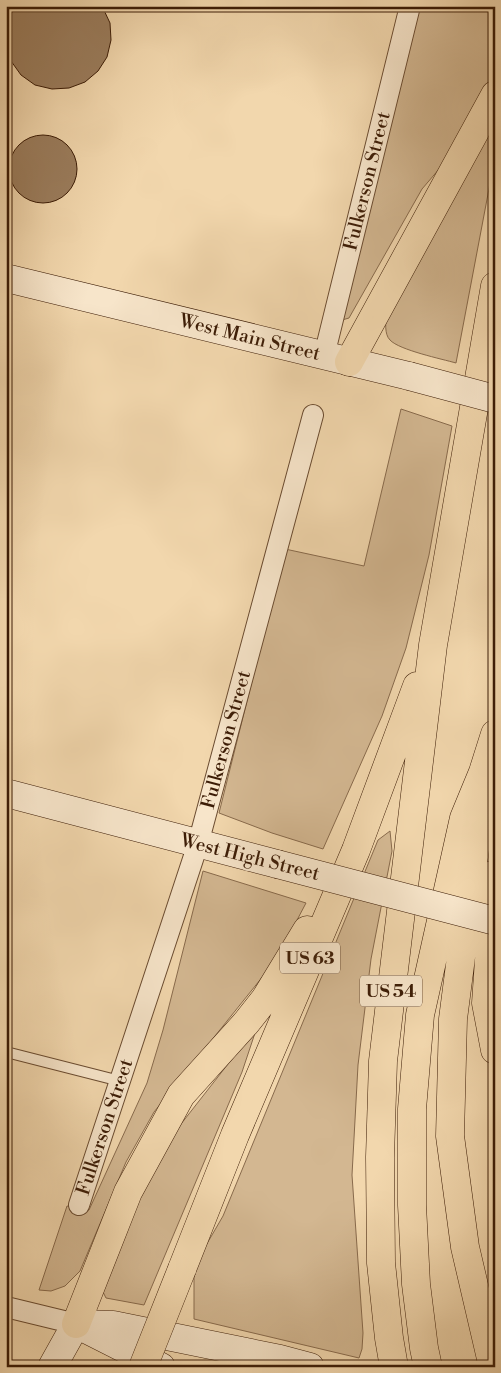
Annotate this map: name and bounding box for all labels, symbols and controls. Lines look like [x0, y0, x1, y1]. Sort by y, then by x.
street label: Fulkerson Street [338, 109, 396, 253]
street label: West Main Street [176, 308, 323, 366]
street label: Fulkerson Street [196, 668, 256, 812]
street label: West High Street [177, 828, 322, 886]
road number: US 63 [280, 942, 340, 974]
road number: US 54 [360, 976, 422, 1006]
street label: Fulkerson Street [71, 1056, 138, 1198]

